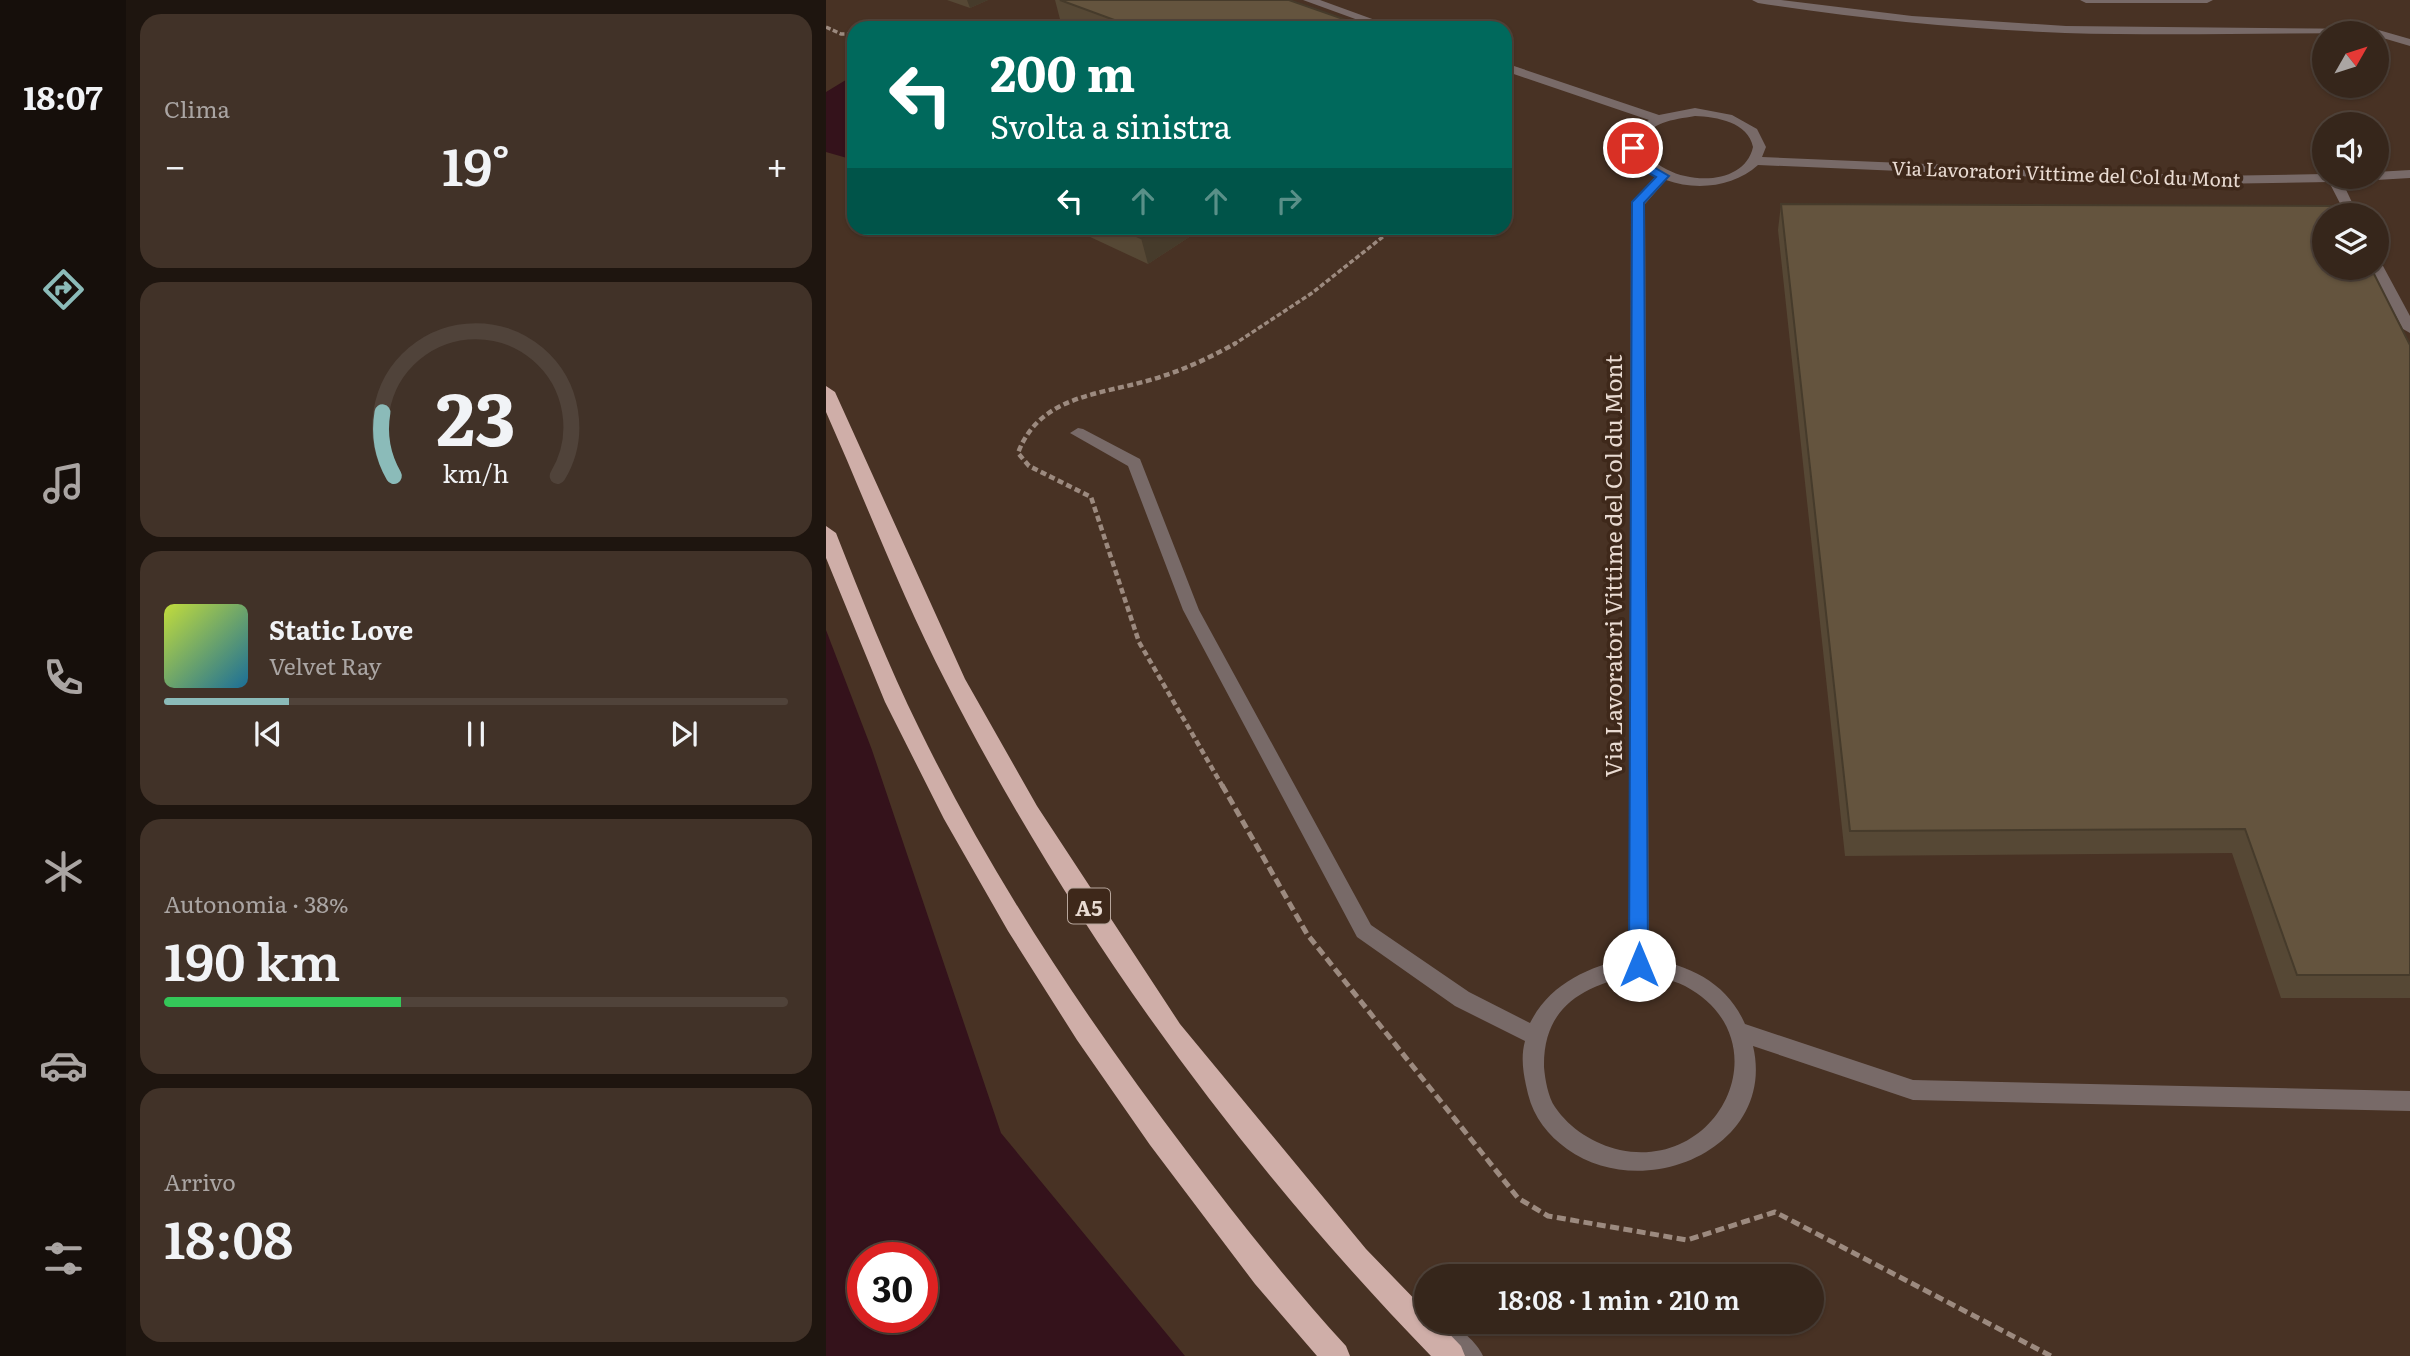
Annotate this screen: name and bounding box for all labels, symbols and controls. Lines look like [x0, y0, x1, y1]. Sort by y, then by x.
north arrow [2312, 21, 2389, 98]
map controls [2312, 21, 2389, 280]
text: 200 m [990, 34, 1135, 107]
icon: left [875, 49, 966, 140]
text: 18:07 [23, 72, 103, 120]
text: Clima [164, 91, 230, 125]
text: Svolta a sinistra [990, 101, 1231, 149]
button: sound [2312, 112, 2389, 189]
pin [1603, 118, 1663, 178]
text: 19° [442, 125, 510, 202]
icon: arrive [1614, 129, 1652, 167]
text: − [164, 135, 186, 192]
text: + [766, 135, 788, 192]
street label: Via Lavoratori Vittime del Col du Mont [1891, 153, 2241, 193]
icon: left [1051, 182, 1089, 220]
icon: ahead [1124, 182, 1162, 220]
icon: ahead [1197, 182, 1235, 220]
icon: right [1270, 182, 1308, 220]
button: layers [2312, 203, 2389, 280]
icon: directions [39, 265, 88, 314]
street label: Via Lavoratori Vittime del Col du Mont [1595, 354, 1629, 777]
text: 23 [436, 360, 516, 468]
text: km/h [443, 453, 509, 490]
icon: music [39, 459, 88, 508]
text: Static Love [269, 609, 413, 648]
text: Velvet Ray [269, 648, 381, 682]
icon: phone [39, 653, 88, 702]
icon: previous [249, 715, 287, 753]
icon: pause [457, 715, 495, 753]
icon: next [665, 715, 703, 753]
icon: climate [39, 847, 88, 896]
text: Autonomia · 38% [164, 886, 349, 920]
road number: A5 [1068, 888, 1110, 923]
text: 190 km [164, 920, 340, 997]
position arrow [1602, 928, 1676, 1002]
icon: car [39, 1041, 88, 1090]
text: Arrivo [164, 1164, 236, 1198]
text: 18:08 [164, 1198, 293, 1275]
icon: filters [39, 1234, 88, 1283]
speed limit sign: 30 [847, 1242, 938, 1333]
text: 18:08 · 1 min · 210 m [1498, 1279, 1740, 1318]

